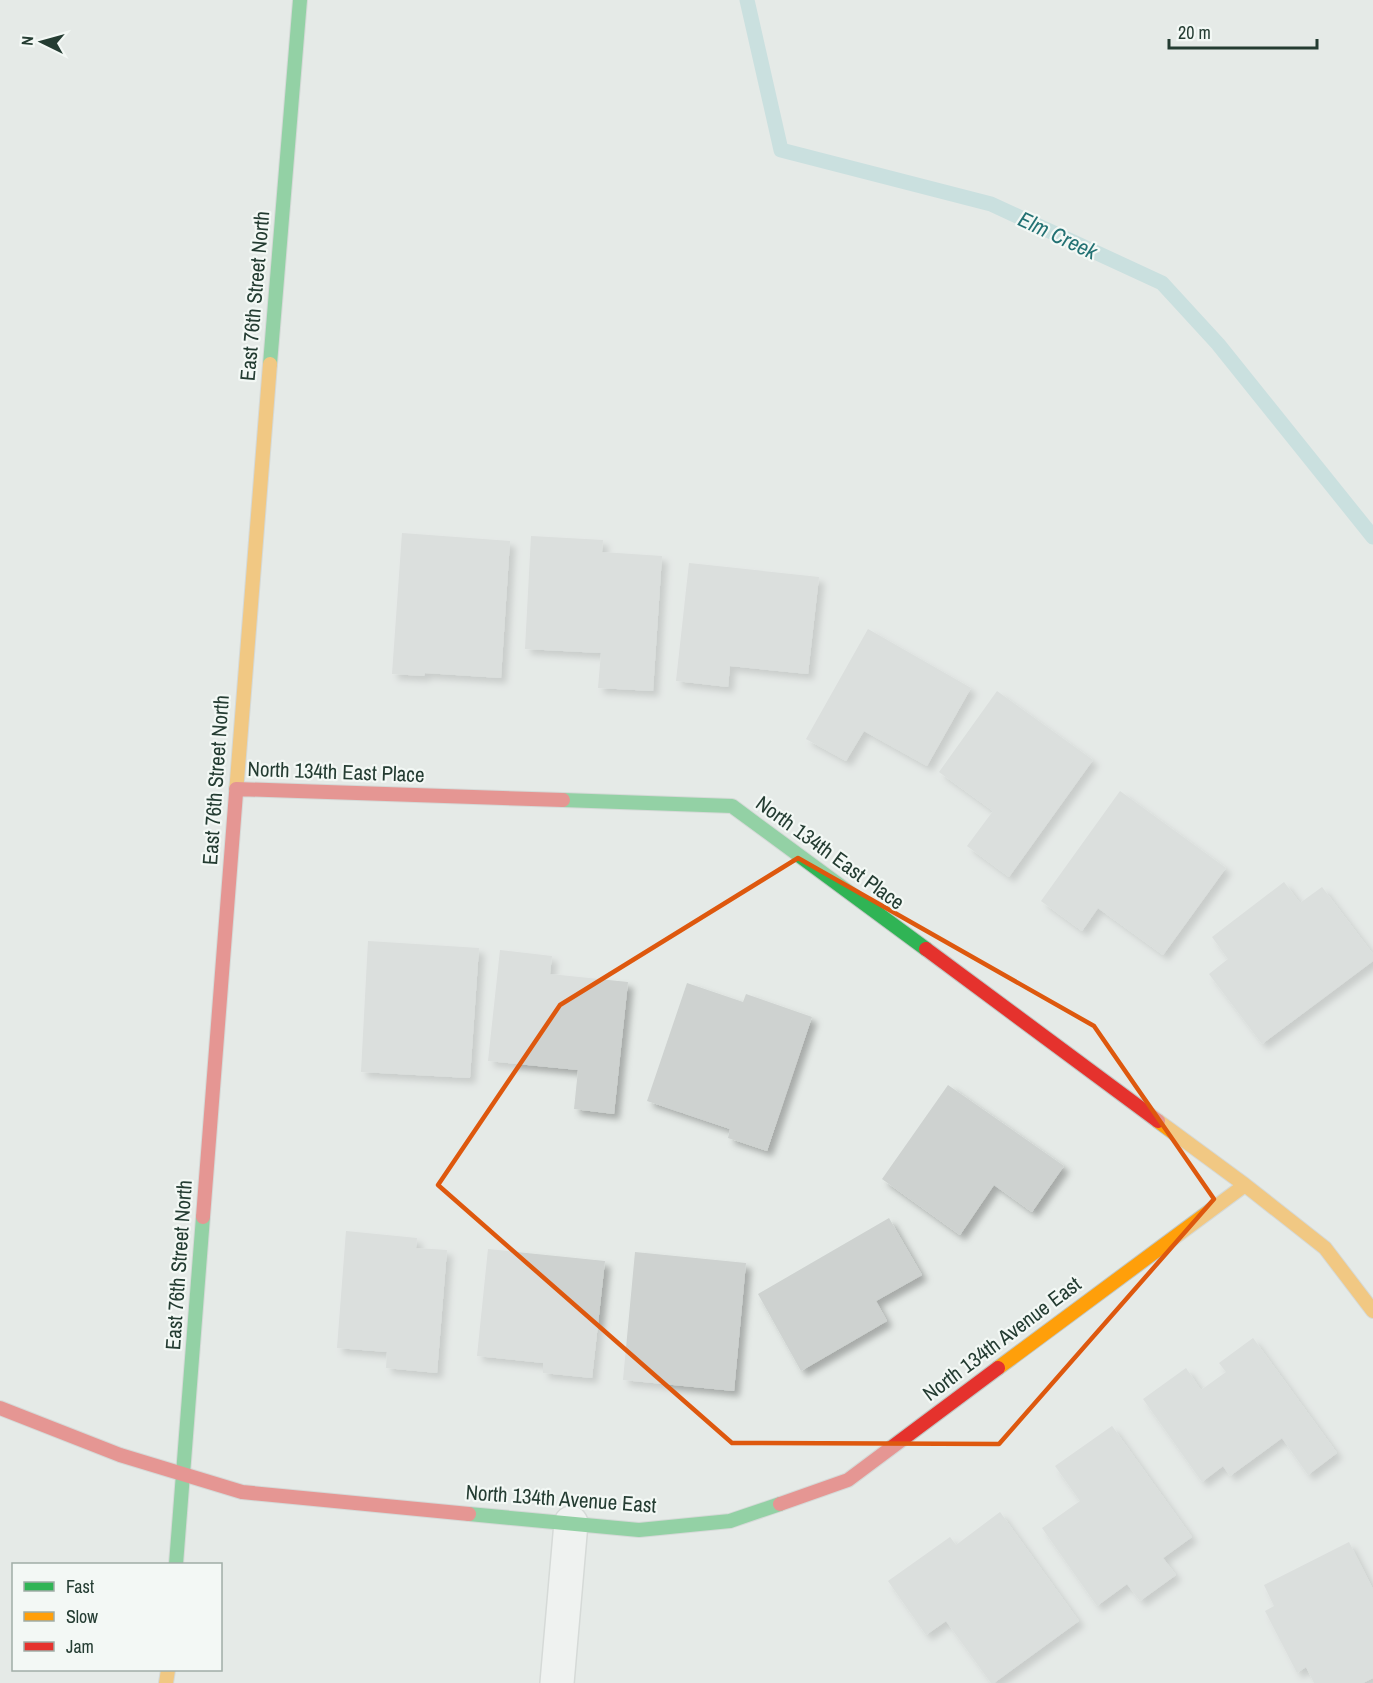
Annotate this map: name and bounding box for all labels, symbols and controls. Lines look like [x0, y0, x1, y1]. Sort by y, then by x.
north arrow [12, 12, 72, 72]
scale bar [1169, 12, 1318, 50]
text: 20 m [1178, 20, 1211, 45]
text: N [16, 35, 38, 46]
water label: Elm Creek [1014, 204, 1103, 267]
street label: East 76th Street North [233, 210, 276, 382]
street label: East 76th Street North [195, 694, 236, 866]
street label: North 134th East Place [247, 754, 425, 789]
street label: North 134th East Place [750, 789, 910, 916]
street label: East 76th Street North [158, 1179, 199, 1351]
street label: North 134th Avenue East [917, 1269, 1087, 1408]
street label: North 134th Avenue East [465, 1477, 658, 1520]
legend [12, 1563, 222, 1671]
text: Fast [66, 1574, 94, 1599]
text: Slow [66, 1604, 98, 1629]
text: Jam [66, 1634, 94, 1659]

